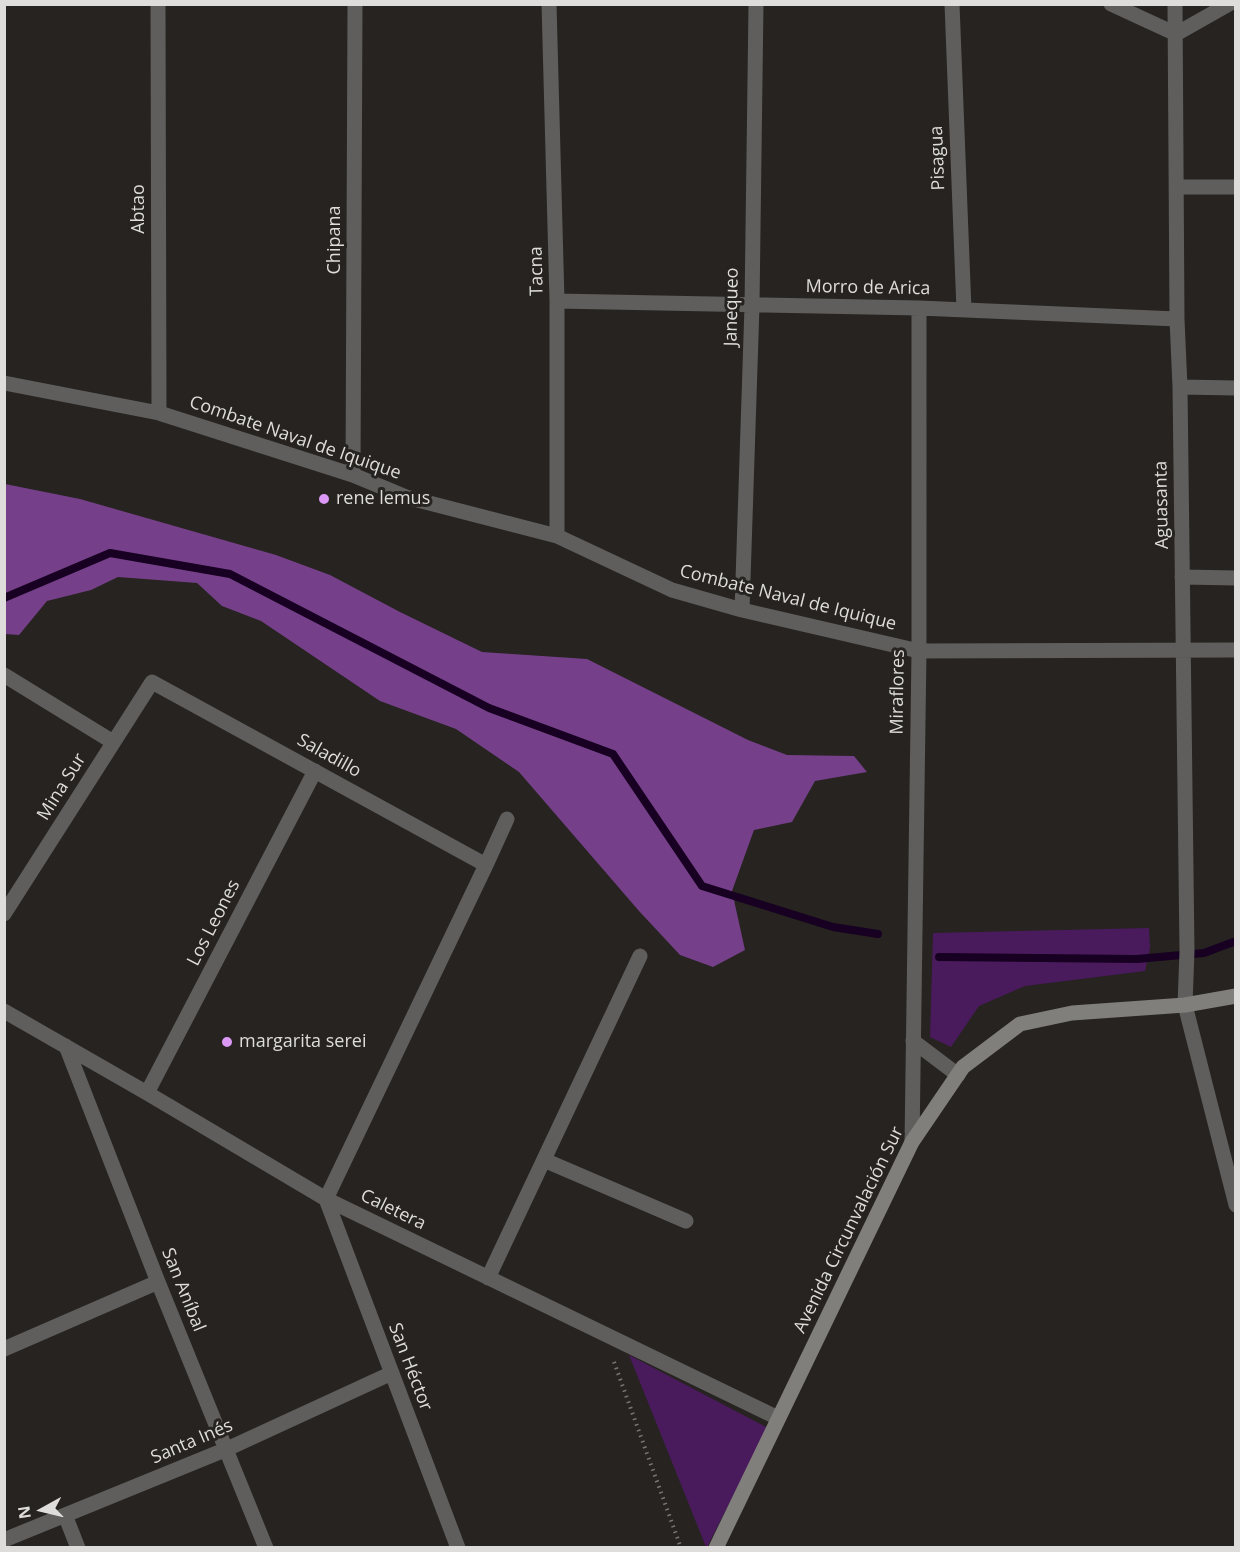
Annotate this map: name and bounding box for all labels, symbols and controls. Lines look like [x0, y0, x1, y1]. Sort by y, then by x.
street label: Pisagua [926, 125, 950, 191]
street label: Abtao [128, 184, 150, 234]
street label: Chipana [324, 206, 346, 274]
street label: Tacna [526, 246, 548, 296]
street label: Janequeo [721, 267, 743, 347]
street label: Morro de Arica [805, 276, 931, 300]
street label: Combate Naval de Iquique [186, 392, 404, 484]
street label: Aguasanta [1150, 461, 1174, 549]
place label: rene lemus [336, 488, 430, 510]
marker: rene lemus [317, 492, 331, 506]
street label: Combate Naval de Iquique [677, 561, 899, 635]
street label: Miraflores [886, 649, 910, 735]
street label: Saladillo [293, 730, 365, 782]
street label: Mina Sur [33, 750, 91, 824]
street label: Los Leones [183, 876, 245, 970]
place label: margarita serei [239, 1031, 366, 1053]
marker: margarita serei [220, 1035, 234, 1049]
street label: Avenida Circunvalación Sur [789, 1123, 909, 1337]
street label: Caletera [357, 1185, 429, 1235]
street label: San Aníbal [156, 1245, 210, 1335]
street label: San Héctor [383, 1320, 437, 1414]
street label: Santa Inés [148, 1415, 236, 1469]
north arrow [12, 1480, 72, 1540]
text: N [12, 1505, 36, 1520]

